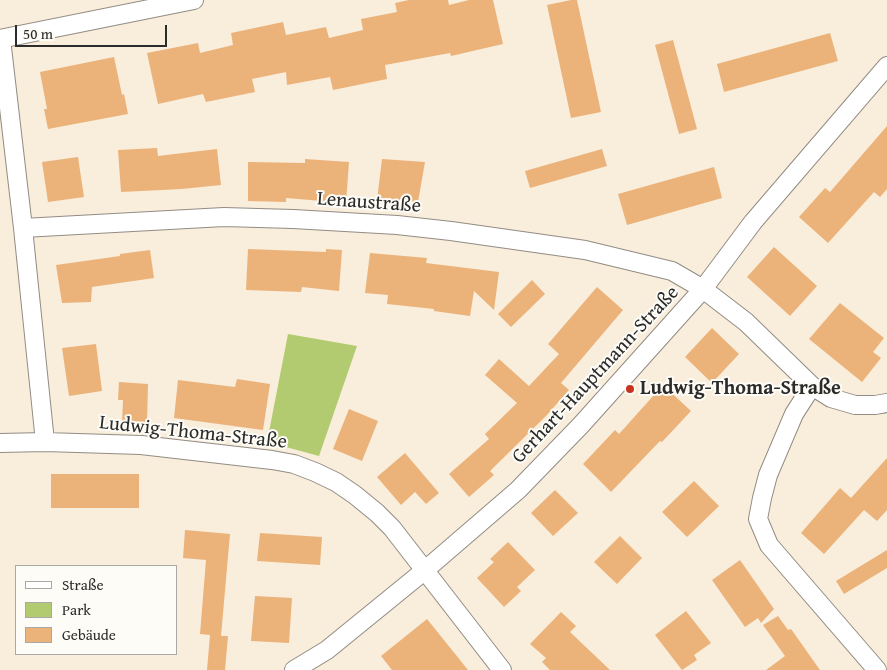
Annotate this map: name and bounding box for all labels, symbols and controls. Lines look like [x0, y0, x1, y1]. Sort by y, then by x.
scale bar [18, 15, 170, 47]
text: 50 m [23, 23, 53, 44]
street label: Lenaustraße [316, 187, 422, 219]
street label: Gerhart-Hauptmann-Straße [507, 281, 685, 469]
place label: Ludwig-Thoma-Straße [640, 377, 841, 401]
marker: Ludwig-Thoma-Straße [624, 383, 636, 395]
street label: Ludwig-Thoma-Straße [98, 411, 288, 455]
legend [15, 565, 178, 655]
text: Straße [62, 574, 104, 595]
text: Park [62, 599, 91, 620]
text: Gebäude [62, 624, 116, 645]

